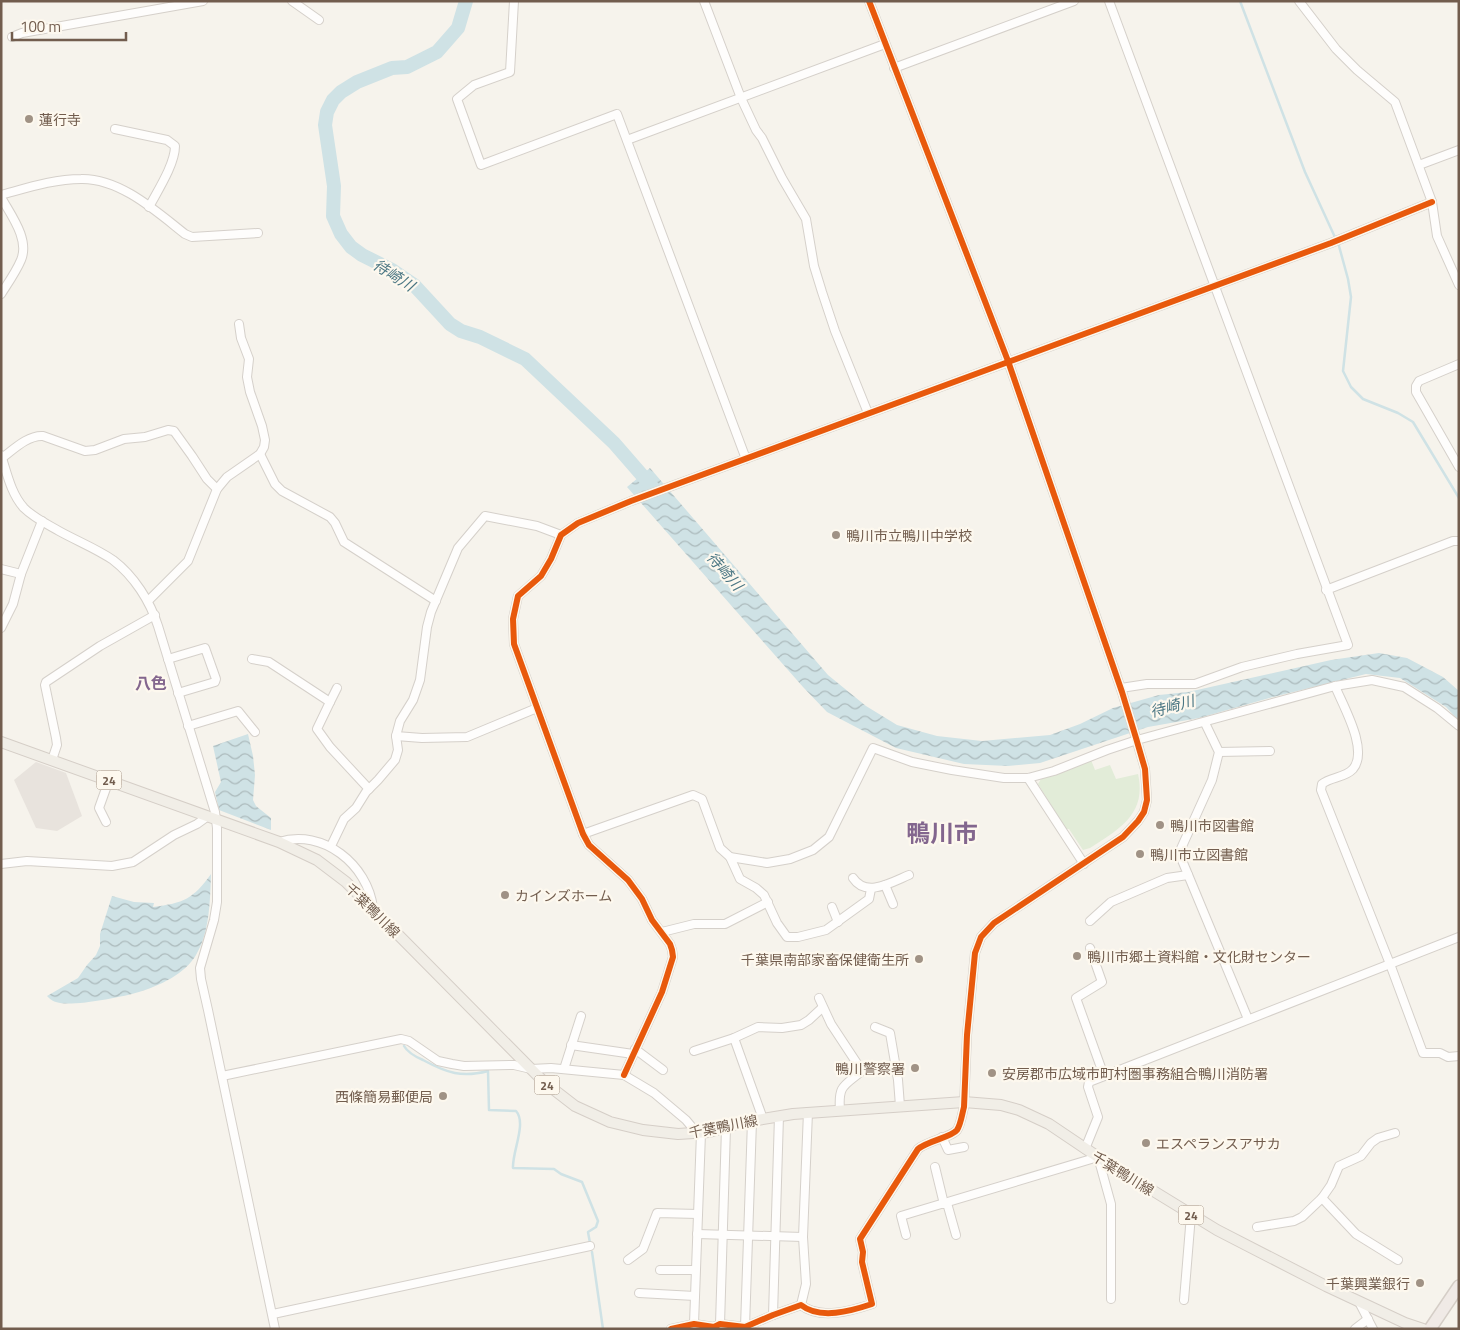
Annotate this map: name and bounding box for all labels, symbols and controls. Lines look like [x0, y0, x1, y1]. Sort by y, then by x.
scale bar [12, 10, 126, 42]
text: 100 m [20, 15, 61, 38]
place label: 蓮行寺 [39, 109, 81, 130]
marker: 蓮行寺 [23, 113, 35, 125]
water label: 待崎川 [369, 253, 421, 298]
place label: 鴨川市立鴨川中学校 [846, 525, 972, 546]
marker: 鴨川市立鴨川中学校 [830, 529, 842, 541]
water label: 待崎川 [702, 546, 750, 597]
district label: 八色 [135, 671, 167, 695]
water label: 待崎川 [1147, 689, 1199, 723]
road number: 24 [96, 770, 122, 790]
district label: 鴨川市 [906, 815, 978, 851]
place label: 鴨川市図書館 [1170, 815, 1254, 836]
marker: 鴨川市図書館 [1154, 819, 1166, 831]
place label: 鴨川市立図書館 [1150, 844, 1248, 865]
marker: 鴨川市立図書館 [1134, 848, 1146, 860]
street label: 千葉鴨川線 [341, 878, 405, 942]
place label: カインズホーム [515, 885, 612, 906]
marker: カインズホーム [499, 889, 511, 901]
place label: 鴨川市郷土資料館・文化財センター [1087, 946, 1311, 967]
place label: 千葉県南部家畜保健衛生所 [741, 949, 909, 970]
marker: 鴨川市郷土資料館・文化財センター [1071, 950, 1083, 962]
marker: 千葉県南部家畜保健衛生所 [913, 953, 925, 965]
place label: 鴨川警察署 [835, 1058, 905, 1079]
marker: 鴨川警察署 [909, 1062, 921, 1074]
place label: 安房郡市広域市町村圏事務組合鴨川消防署 [1002, 1063, 1268, 1084]
marker: 安房郡市広域市町村圏事務組合鴨川消防署 [986, 1067, 998, 1079]
road number: 24 [534, 1076, 560, 1094]
place label: 西條簡易郵便局 [335, 1086, 433, 1107]
marker: 西條簡易郵便局 [437, 1090, 449, 1102]
street label: 千葉鴨川線 [687, 1109, 759, 1143]
place label: エスペランスアサカ [1156, 1133, 1281, 1154]
marker: エスペランスアサカ [1140, 1137, 1152, 1149]
street label: 千葉鴨川線 [1088, 1146, 1158, 1200]
road number: 24 [1178, 1206, 1204, 1224]
place label: 千葉興業銀行 [1326, 1273, 1410, 1294]
marker: 千葉興業銀行 [1414, 1277, 1426, 1289]

